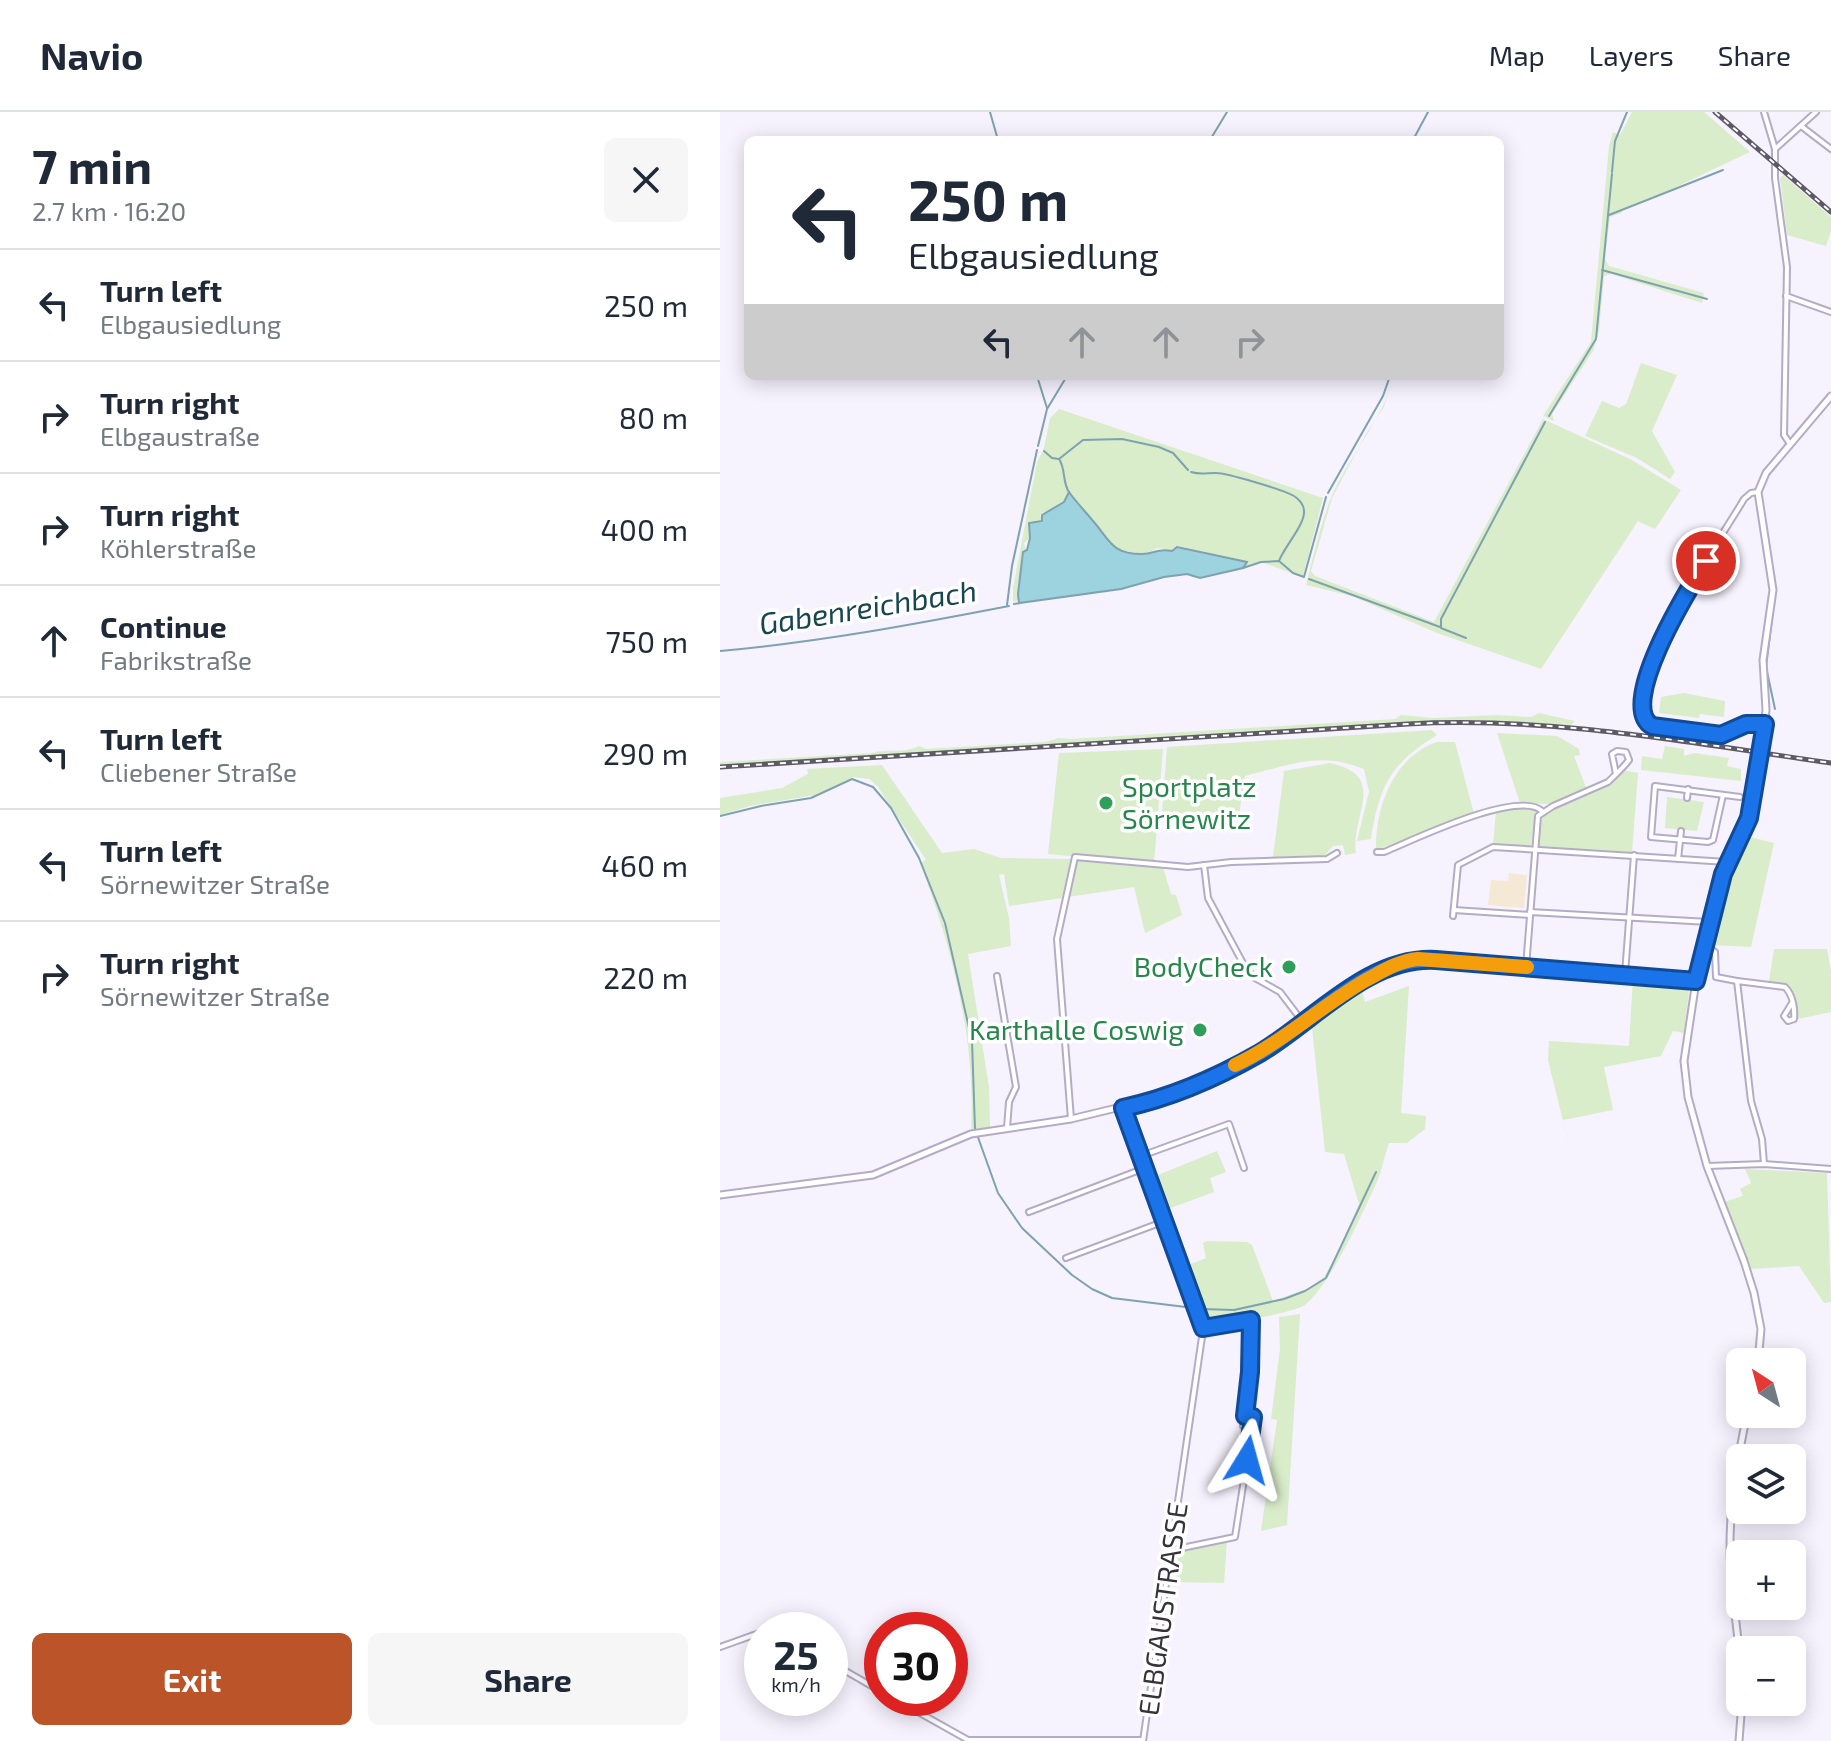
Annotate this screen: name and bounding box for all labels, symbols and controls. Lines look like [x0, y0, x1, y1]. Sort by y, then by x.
text: Navio [40, 32, 143, 78]
text: Map [1489, 38, 1545, 72]
text: Layers [1589, 38, 1674, 72]
text: Share [1718, 38, 1791, 72]
text: 7 min [32, 136, 152, 194]
button: close [604, 138, 688, 222]
text: 250 m [908, 165, 1068, 232]
icon: left [776, 168, 880, 272]
text: 2.7 km · 16:20 [32, 195, 186, 226]
text: Elbgausiedlung [908, 233, 1159, 276]
text: Turn left [100, 272, 222, 308]
icon: left [32, 283, 76, 327]
text: 250 m [604, 287, 688, 323]
text: Elbgausiedlung [100, 308, 281, 339]
icon: left [976, 320, 1020, 364]
icon: ahead [1060, 320, 1104, 364]
icon: ahead [1144, 320, 1188, 364]
icon: right [1228, 320, 1272, 364]
text: Turn right [100, 384, 240, 420]
icon: right [32, 395, 76, 439]
text: 80 m [619, 399, 688, 435]
text: Elbgaustraße [100, 420, 260, 451]
text: Turn right [100, 496, 240, 532]
icon: right [32, 507, 76, 551]
text: 400 m [600, 511, 688, 547]
pin [1672, 527, 1740, 595]
text: Köhlerstraße [100, 532, 256, 563]
icon: arrive [1684, 539, 1728, 583]
water label: Gabenreichbach [756, 571, 979, 641]
text: Continue [100, 608, 227, 644]
icon: ahead [32, 619, 76, 663]
text: 750 m [606, 623, 688, 659]
text: Fabrikstraße [100, 644, 252, 675]
text: Turn left [100, 720, 222, 756]
icon: left [32, 731, 76, 775]
text: 290 m [603, 735, 688, 771]
text: Cliebener Straße [100, 756, 297, 787]
place label: Sportplatz Sörnewitz [1122, 769, 1257, 835]
marker: Sportplatz Sörnewitz [1097, 794, 1115, 812]
text: Turn left [100, 832, 222, 868]
icon: left [32, 843, 76, 887]
text: 460 m [601, 847, 688, 883]
text: Sörnewitzer Straße [100, 868, 330, 899]
text: Turn right [100, 944, 240, 980]
place label: BodyCheck [1134, 949, 1273, 983]
icon: right [32, 955, 76, 999]
marker: BodyCheck [1280, 958, 1298, 976]
text: 220 m [603, 959, 688, 995]
text: Sörnewitzer Straße [100, 980, 330, 1011]
place label: Karthalle Coswig [969, 1012, 1184, 1046]
marker: Karthalle Coswig [1191, 1021, 1209, 1039]
north arrow [1726, 1348, 1806, 1428]
map controls [1726, 1348, 1806, 1716]
position arrow [1205, 1418, 1289, 1502]
button: layers [1726, 1444, 1806, 1524]
street label: ELBGAUSTRASSE [1130, 1500, 1194, 1718]
button: + [1726, 1540, 1806, 1620]
speed limit sign: 30 [864, 1612, 968, 1716]
text: 25 [773, 1630, 819, 1678]
button: Exit [32, 1633, 352, 1725]
button: Share [368, 1633, 688, 1725]
button: − [1726, 1636, 1806, 1716]
text: km/h [771, 1672, 821, 1696]

